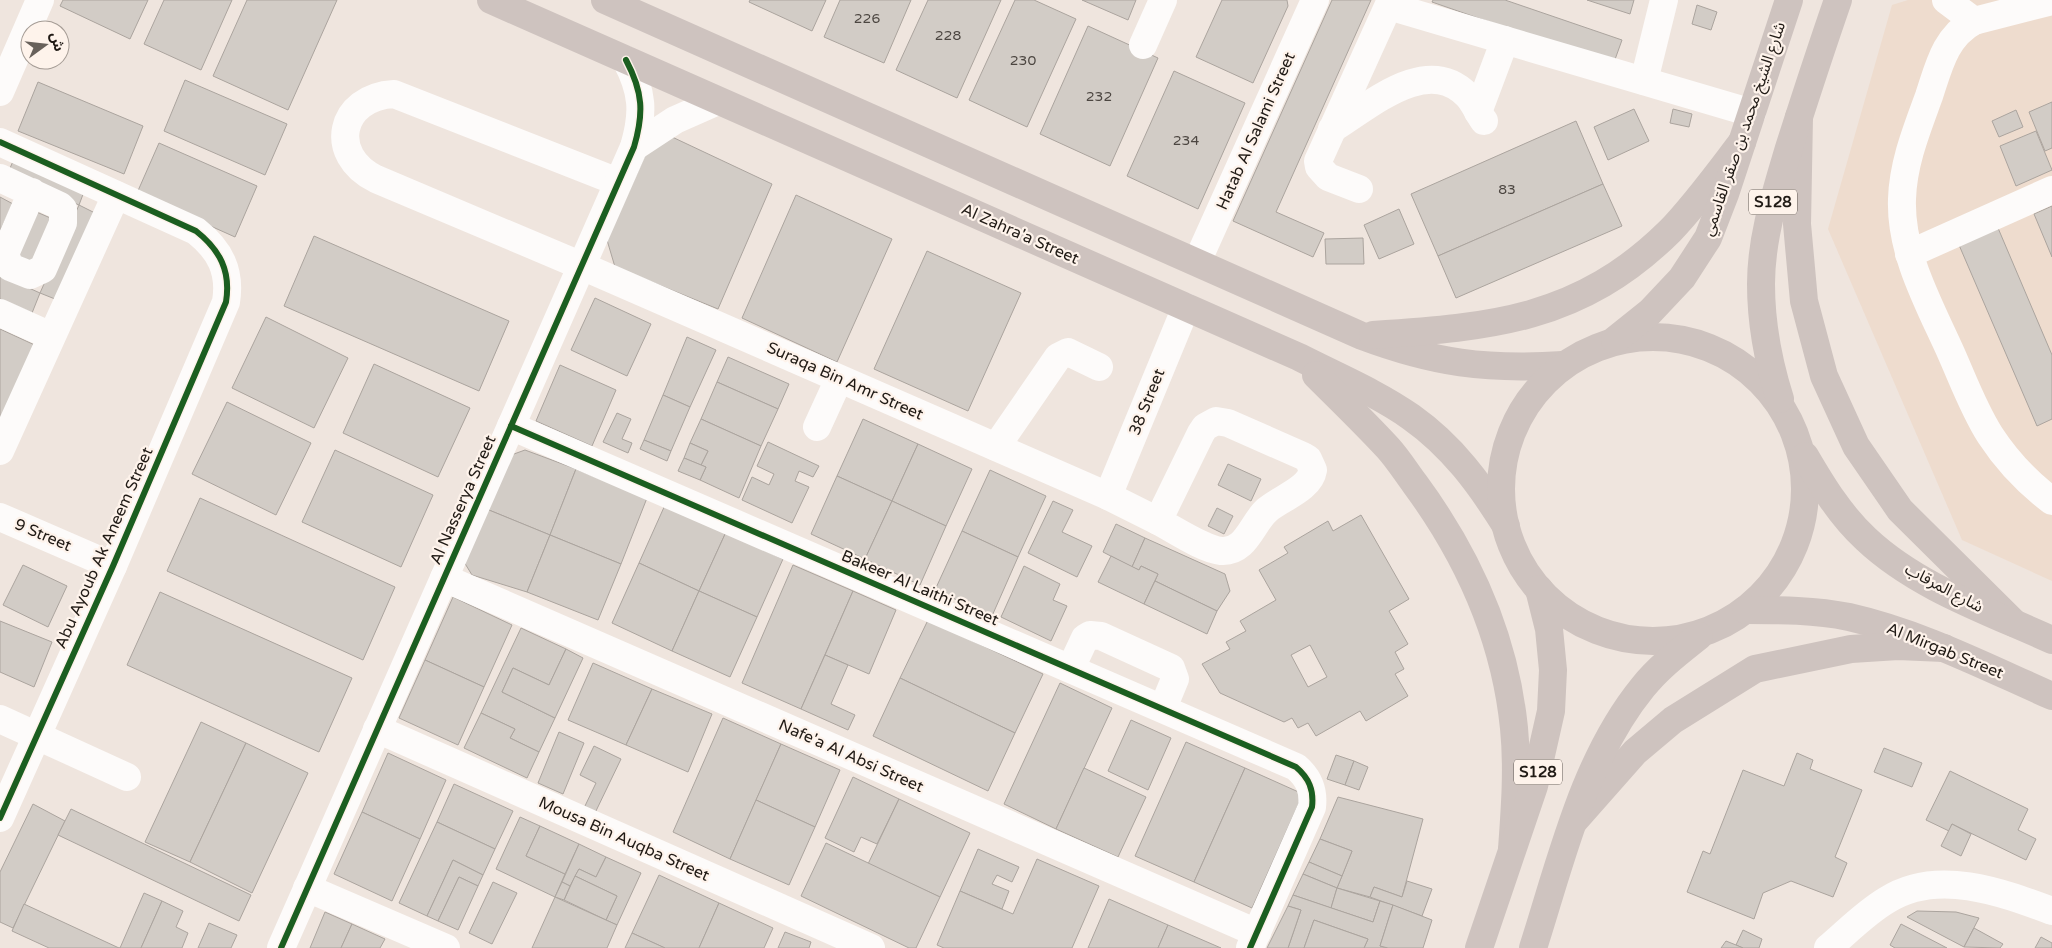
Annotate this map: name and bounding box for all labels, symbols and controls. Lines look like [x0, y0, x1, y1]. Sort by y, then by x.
house number: 226 [854, 10, 880, 27]
street label: شارع الشيخ محمد بن صقر القاسمي [1698, 19, 1792, 239]
north arrow [20, 20, 70, 70]
house number: 228 [935, 27, 961, 44]
text: ش [46, 30, 68, 53]
street label: Hatab Al Salami Street [1212, 49, 1300, 213]
house number: 230 [1010, 52, 1036, 69]
house number: 232 [1086, 88, 1112, 105]
house number: 234 [1173, 132, 1199, 149]
house number: 83 [1498, 181, 1516, 198]
road number: S128 [1749, 190, 1797, 214]
street label: Al Zahra'a Street [958, 199, 1082, 269]
street label: Suraqa Bin Amr Street [764, 337, 926, 425]
street label: 38 Street [1125, 366, 1169, 438]
street label: Al Nasserya Street [425, 432, 501, 568]
street label: Abu Ayoub Ak Aneem Street [50, 444, 158, 652]
street label: 9 Street [12, 514, 74, 556]
street label: Bakeer Al Laithi Street [838, 546, 1002, 630]
street label: شارع المرقاب [1900, 559, 1987, 619]
street label: Al Mirgab Street [1884, 618, 2006, 684]
street label: Nafe'a Al Absi Street [775, 715, 927, 797]
road number: S128 [1514, 760, 1562, 784]
street label: Mousa Bin Auqba Street [535, 792, 713, 886]

